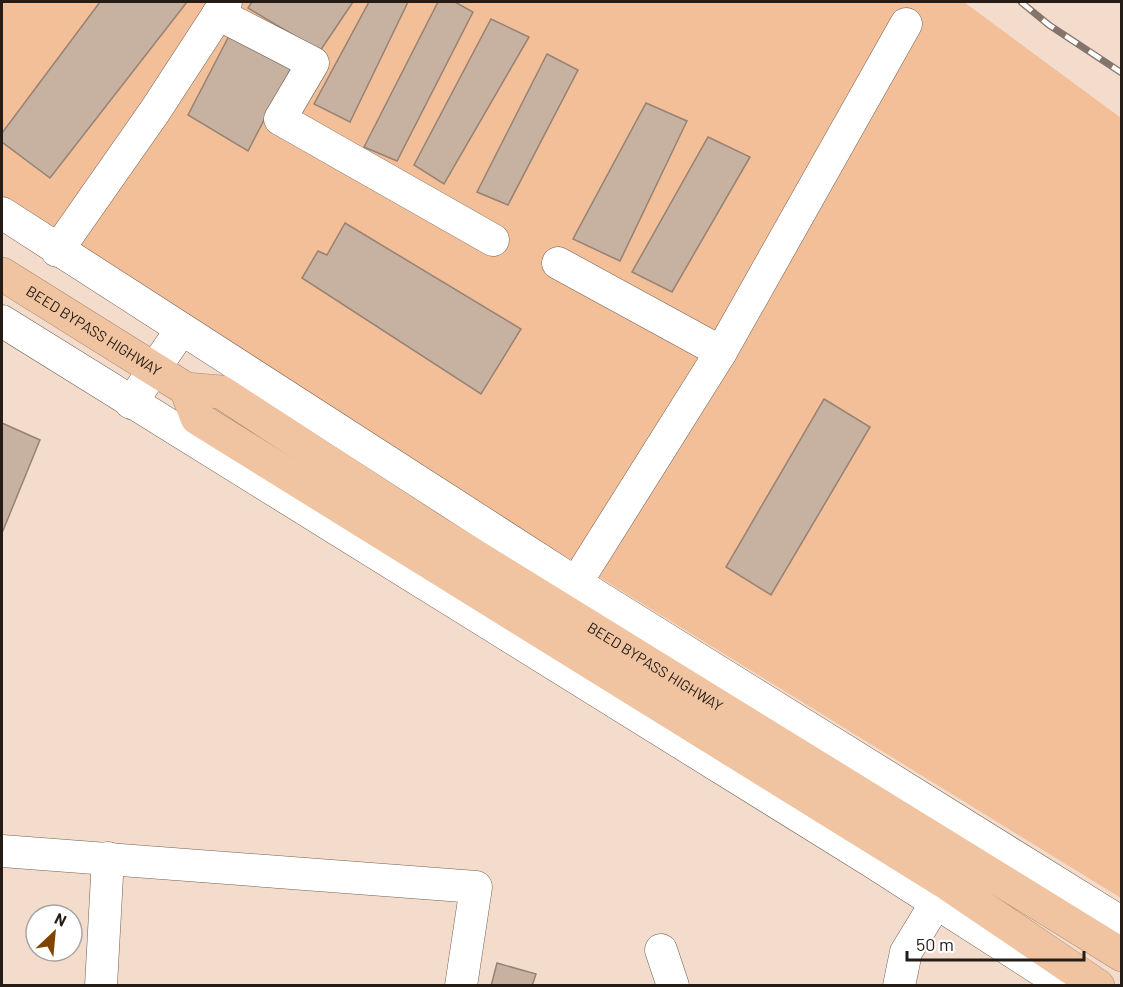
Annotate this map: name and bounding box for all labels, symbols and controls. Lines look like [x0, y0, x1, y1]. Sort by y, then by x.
street label: BEED BYPASS HIGHWAY [23, 281, 165, 379]
street label: BEED BYPASS HIGHWAY [584, 618, 727, 715]
north arrow [24, 903, 84, 963]
text: N [52, 908, 70, 930]
scale bar [907, 924, 1084, 962]
text: 50 m [916, 933, 954, 955]

